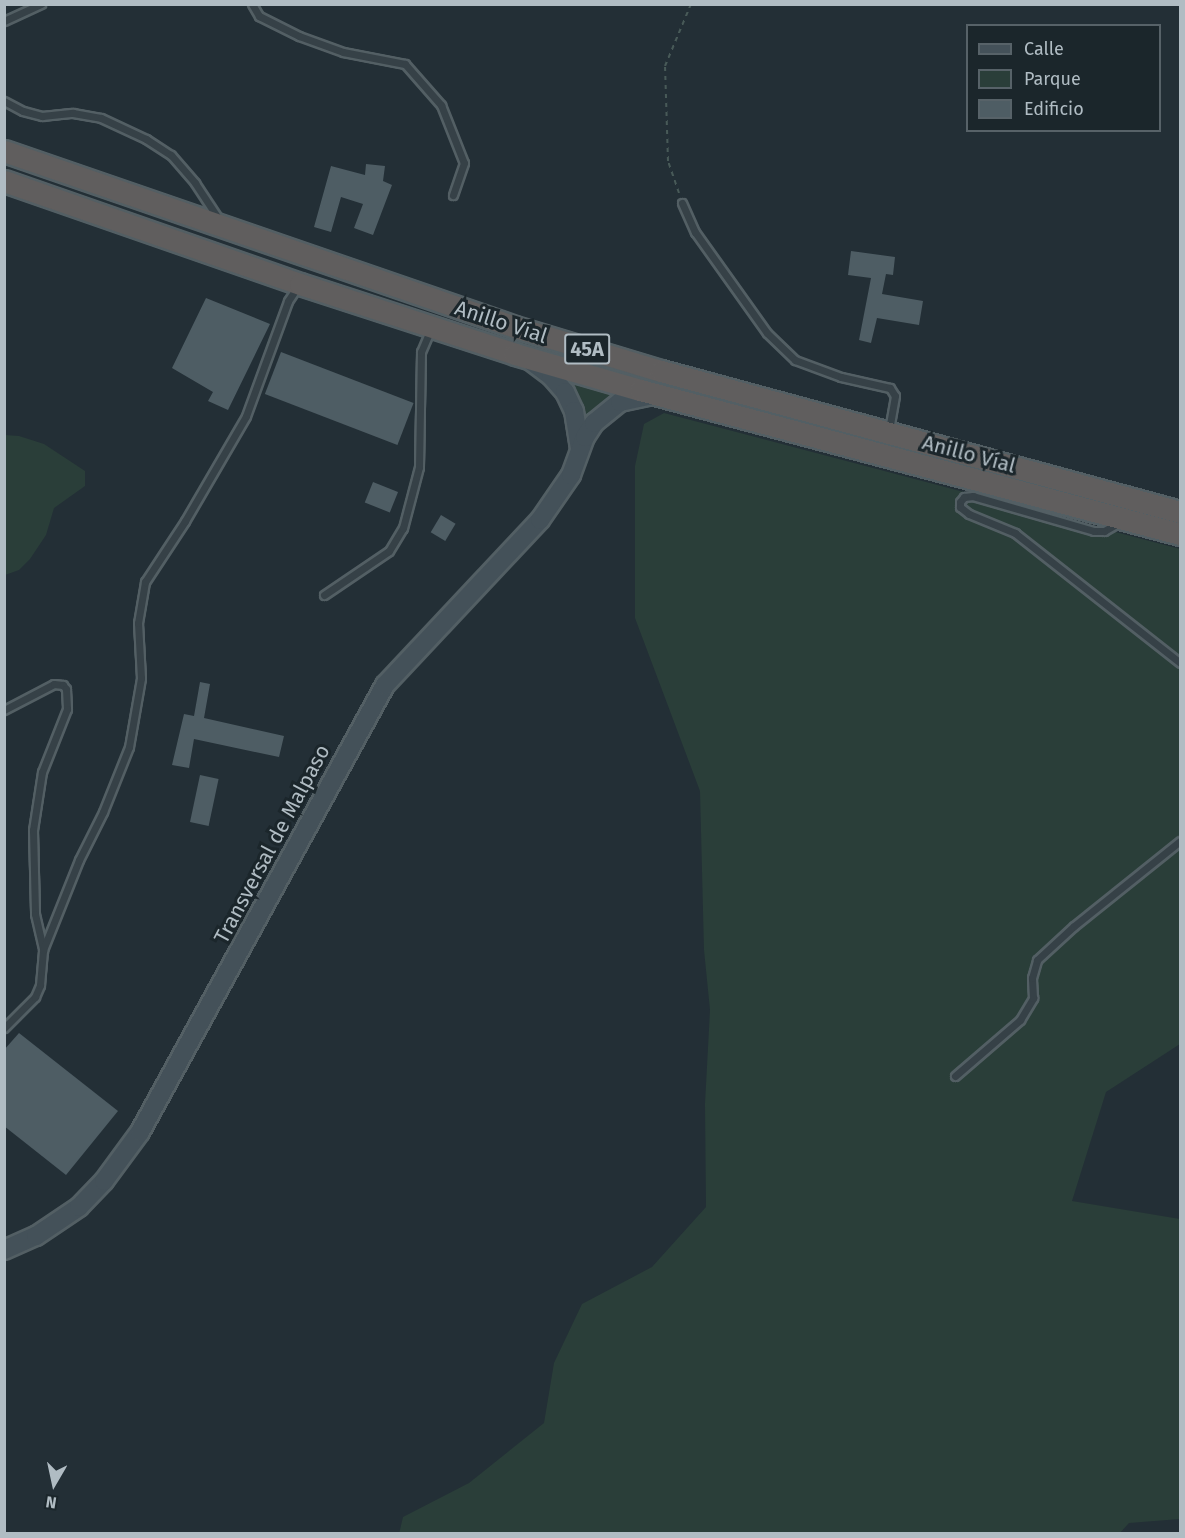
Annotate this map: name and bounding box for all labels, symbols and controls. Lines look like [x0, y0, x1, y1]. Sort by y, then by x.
legend [966, 24, 1161, 132]
text: Calle [1024, 38, 1064, 60]
text: Parque [1024, 68, 1081, 90]
text: Edificio [1024, 98, 1084, 120]
street label: Anillo Víal [452, 295, 550, 349]
road number: 45A [563, 332, 611, 366]
street label: Anillo Víal [920, 429, 1018, 479]
street label: Transversal de Malpaso [209, 740, 335, 948]
north arrow [24, 1454, 84, 1514]
text: N [44, 1492, 58, 1512]

